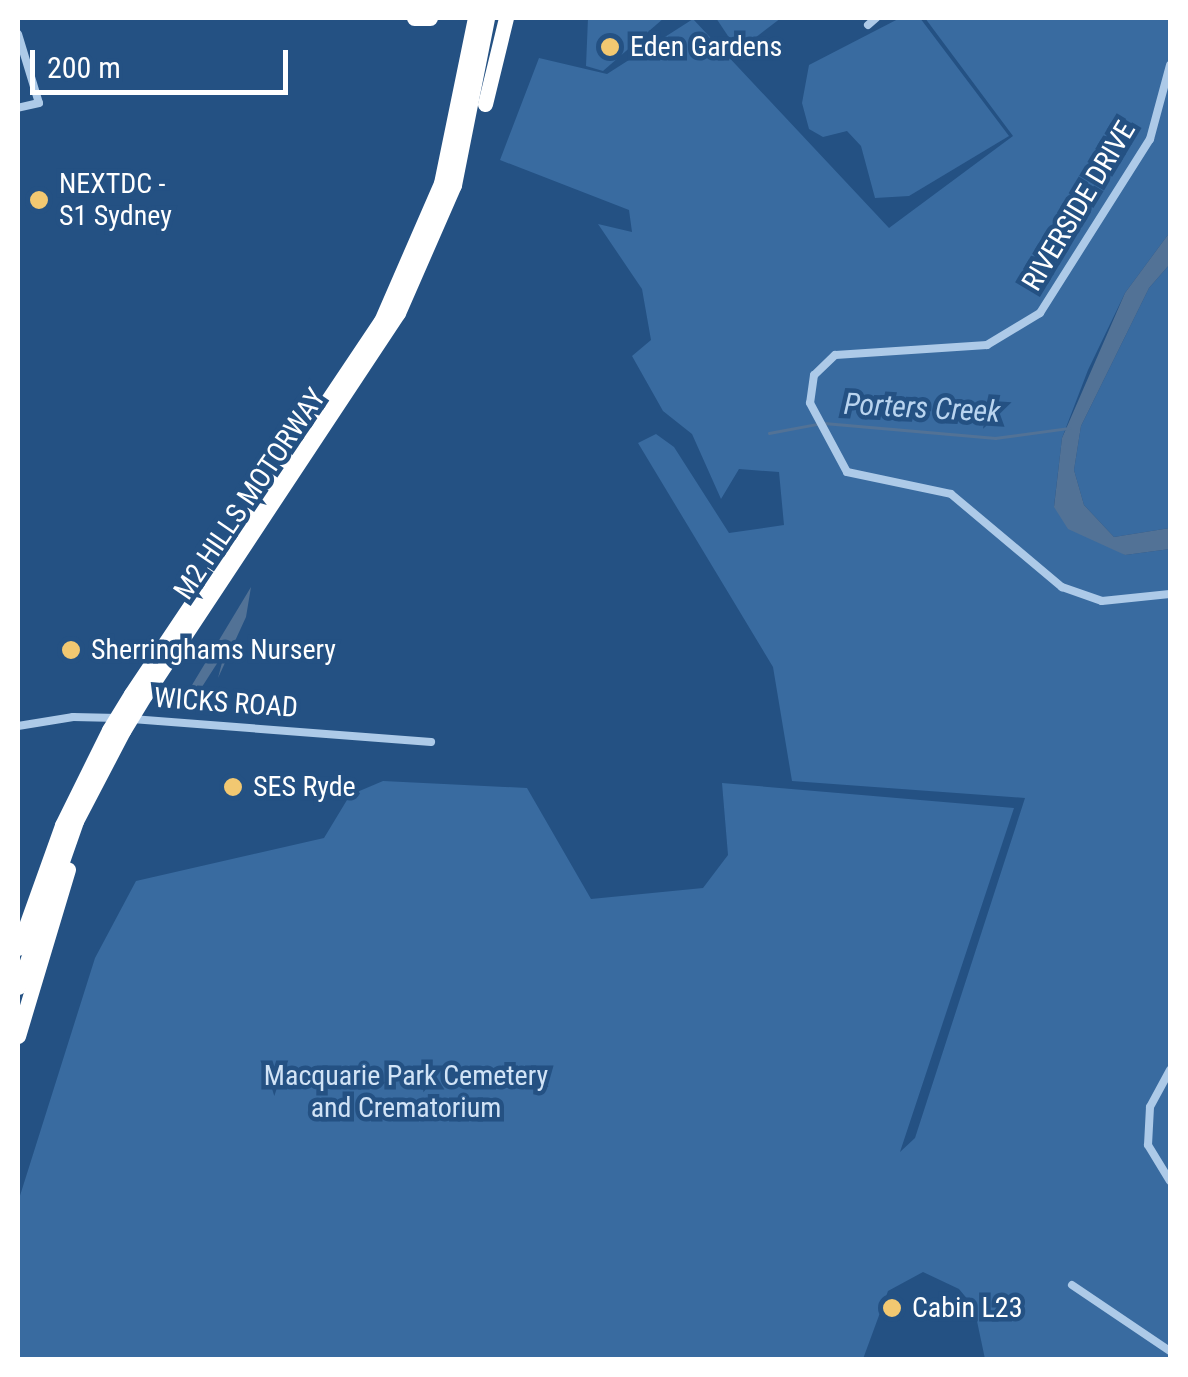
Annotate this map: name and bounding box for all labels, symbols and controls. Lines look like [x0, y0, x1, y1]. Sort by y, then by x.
scale bar [35, 30, 292, 92]
place label: Eden Gardens [630, 30, 782, 64]
marker: Eden Gardens [599, 36, 621, 58]
text: 200 m [47, 50, 121, 85]
street label: RIVERSIDE DRIVE [1015, 115, 1143, 297]
place label: NEXTDC - S1 Sydney [59, 167, 172, 233]
marker: NEXTDC - S1 Sydney [28, 189, 50, 211]
street label: M2 HILLS MOTORWAY [167, 382, 333, 606]
water label: Porters Creek [843, 386, 1001, 430]
place label: Sherringhams Nursery [91, 633, 336, 667]
marker: Sherringhams Nursery [60, 639, 82, 661]
street label: WICKS ROAD [153, 681, 299, 725]
place label: SES Ryde [253, 770, 356, 804]
marker: SES Ryde [222, 776, 244, 798]
park label: Macquarie Park Cemetery and Crematorium [264, 1059, 548, 1125]
place label: Cabin L23 [912, 1291, 1022, 1325]
marker: Cabin L23 [881, 1297, 903, 1319]

